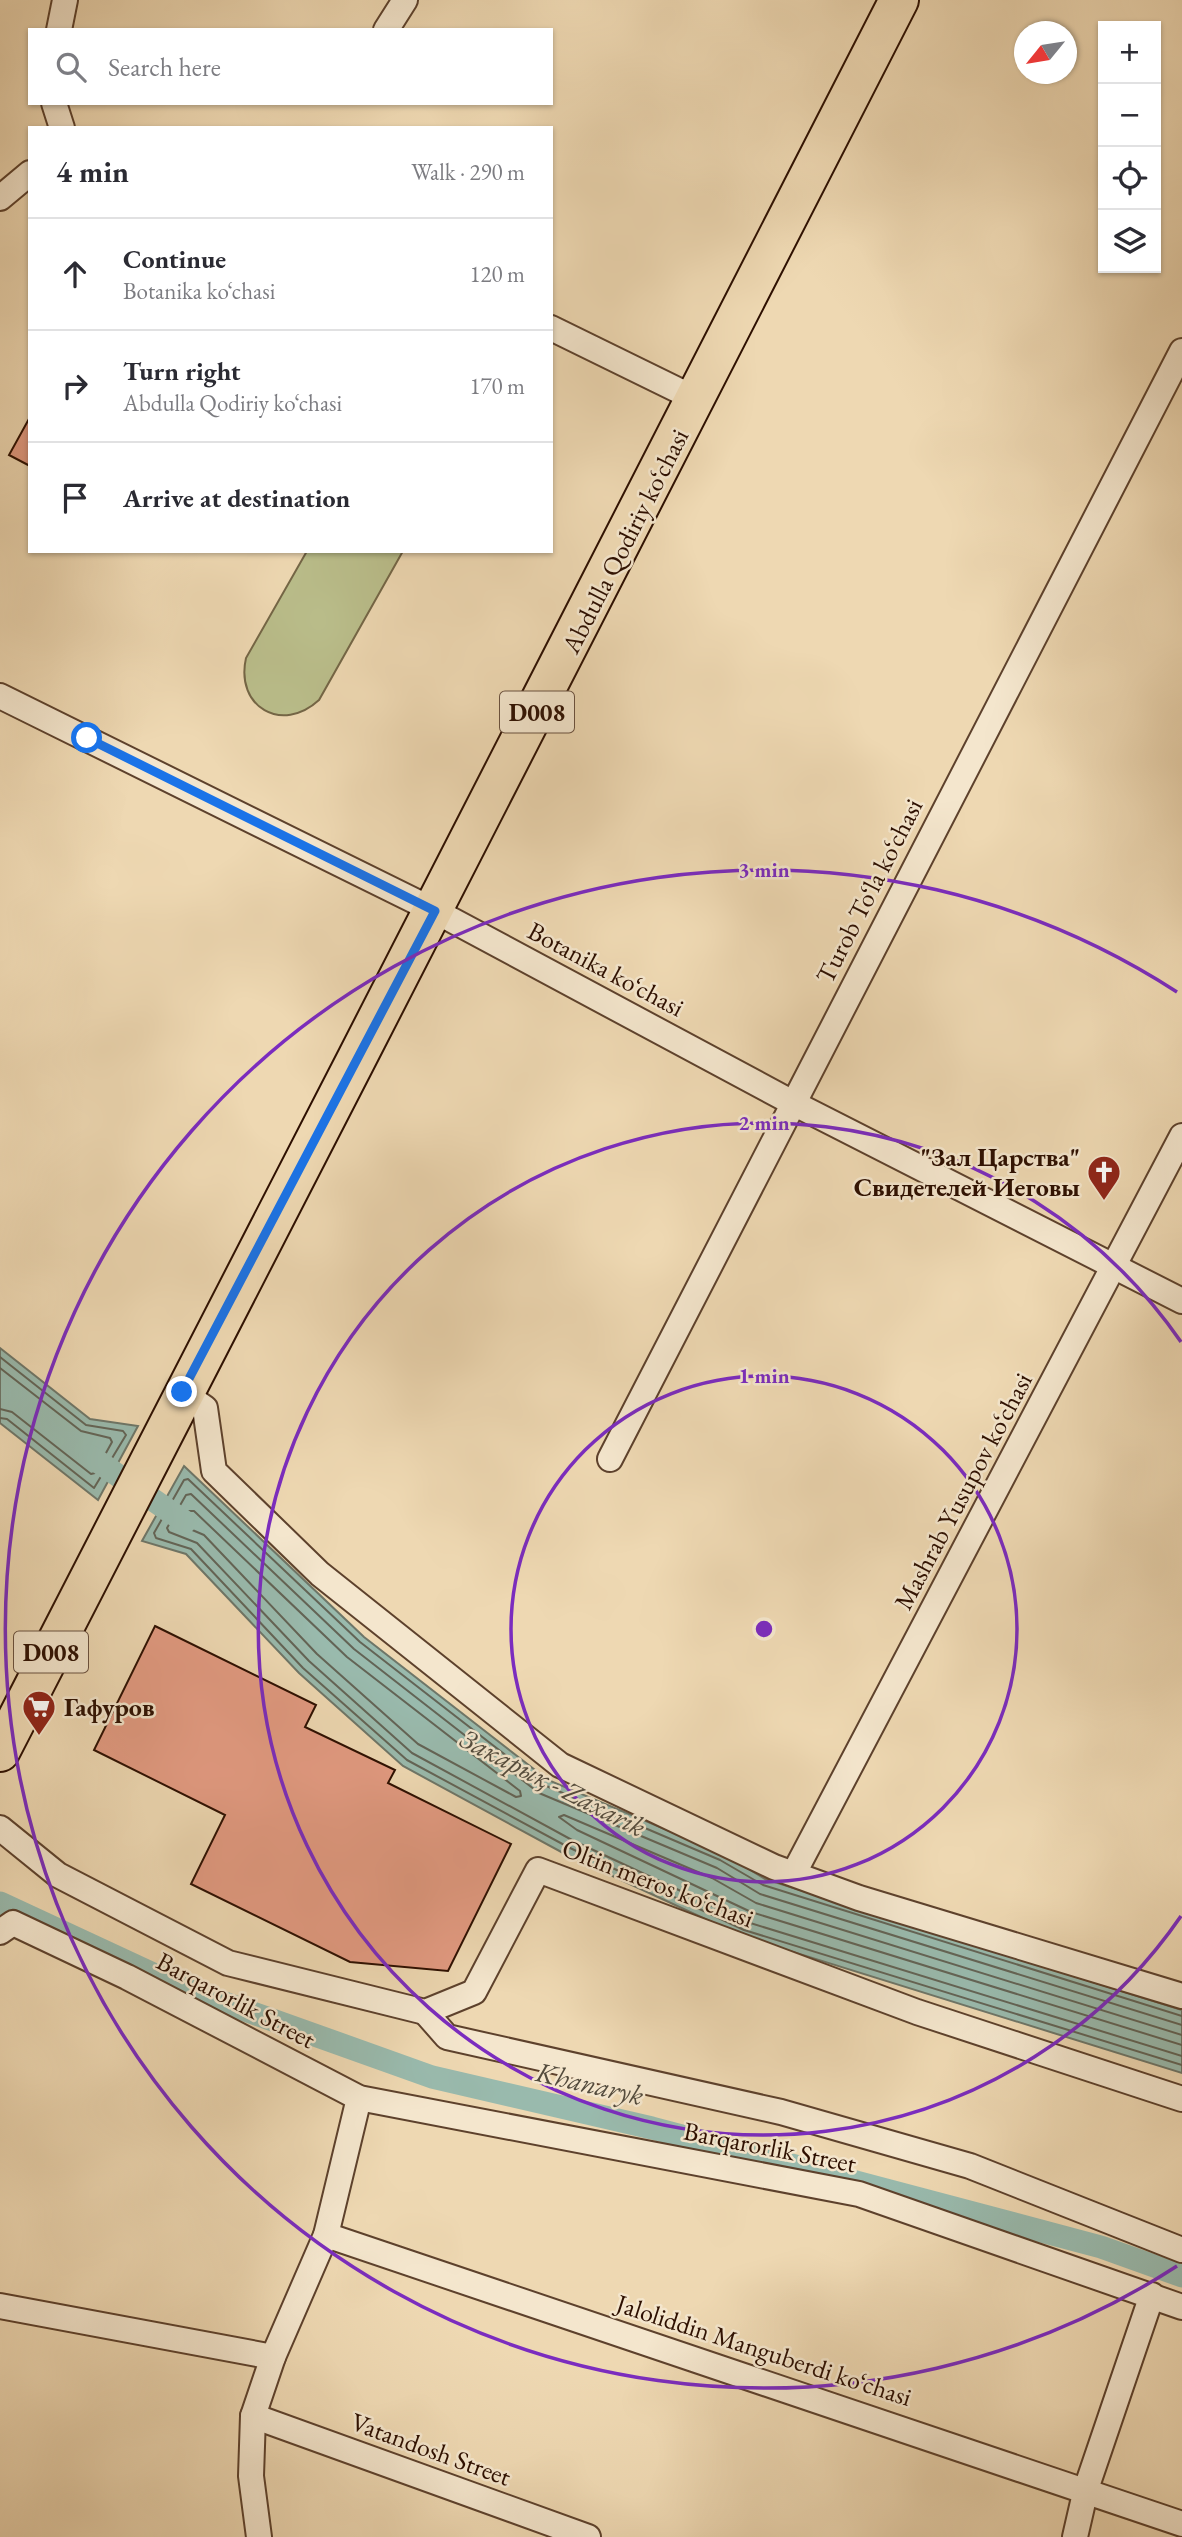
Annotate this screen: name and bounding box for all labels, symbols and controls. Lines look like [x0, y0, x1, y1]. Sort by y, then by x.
north arrow [1014, 21, 1077, 84]
map controls [1098, 21, 1161, 273]
button: + [1098, 21, 1161, 84]
search box [28, 28, 553, 105]
icon: search [52, 48, 90, 86]
text: Search here [108, 50, 221, 84]
button: − [1098, 84, 1161, 147]
button: locate [1098, 147, 1161, 210]
text: 4 min [56, 152, 129, 191]
text: Walk · 290 m [411, 157, 525, 187]
button: layers [1098, 210, 1161, 273]
text: Continue [123, 242, 226, 276]
icon: ahead [56, 255, 94, 293]
text: 120 m [469, 259, 525, 289]
text: Botanika ko‘chasi [123, 276, 275, 306]
text: Turn right [123, 354, 241, 388]
icon: right [56, 367, 94, 405]
text: 170 m [469, 371, 525, 401]
text: Abdulla Qodiriy ko‘chasi [123, 388, 342, 418]
street label: Abdulla Qodiriy ko‘chasi [553, 423, 696, 660]
icon: arrive [56, 479, 94, 517]
text: Arrive at destination [123, 481, 350, 515]
road number: D008 [500, 692, 574, 732]
route start [71, 722, 102, 753]
street label: Turob To‘la ko‘chasi [808, 793, 930, 989]
text: 3 min [738, 856, 790, 883]
street label: Botanika ko‘chasi [522, 914, 690, 1024]
text: 2 min [738, 1109, 790, 1136]
place label: "Зал Царства" Свидетелей Иеговы [854, 1140, 1080, 1204]
church icon: "Зал Царства" Свидетелей Иеговы [1085, 1153, 1123, 1202]
text: 1 min [738, 1362, 790, 1389]
street label: Mashrab Yusupov ko‘chasi [886, 1367, 1040, 1615]
route end [166, 1376, 197, 1407]
centre of rings [752, 1617, 776, 1641]
road number: D008 [14, 1632, 88, 1672]
supermarket icon: Гафуров [20, 1688, 58, 1737]
place label: Гафуров [64, 1690, 154, 1724]
water label: Закарық - Zaxarik [454, 1720, 652, 1844]
street label: Oltin meros ko‘chasi [557, 1831, 759, 1935]
street label: Barqarorlik Street [151, 1944, 321, 2056]
water label: Khanaryk [532, 2053, 647, 2113]
street label: Barqarorlik Street [681, 2114, 859, 2180]
street label: Jaloliddin Manguberdi ko‘chasi [610, 2286, 916, 2414]
street label: Vatandosh Street [346, 2404, 516, 2494]

